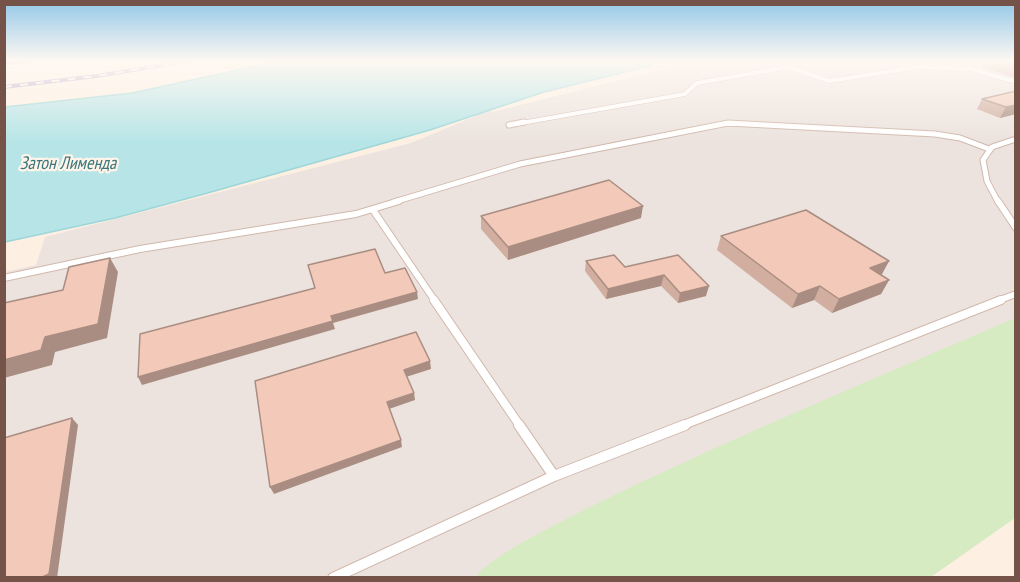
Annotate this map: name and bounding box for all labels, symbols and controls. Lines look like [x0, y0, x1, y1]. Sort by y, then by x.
water label: Затон Лименда [20, 153, 116, 175]

